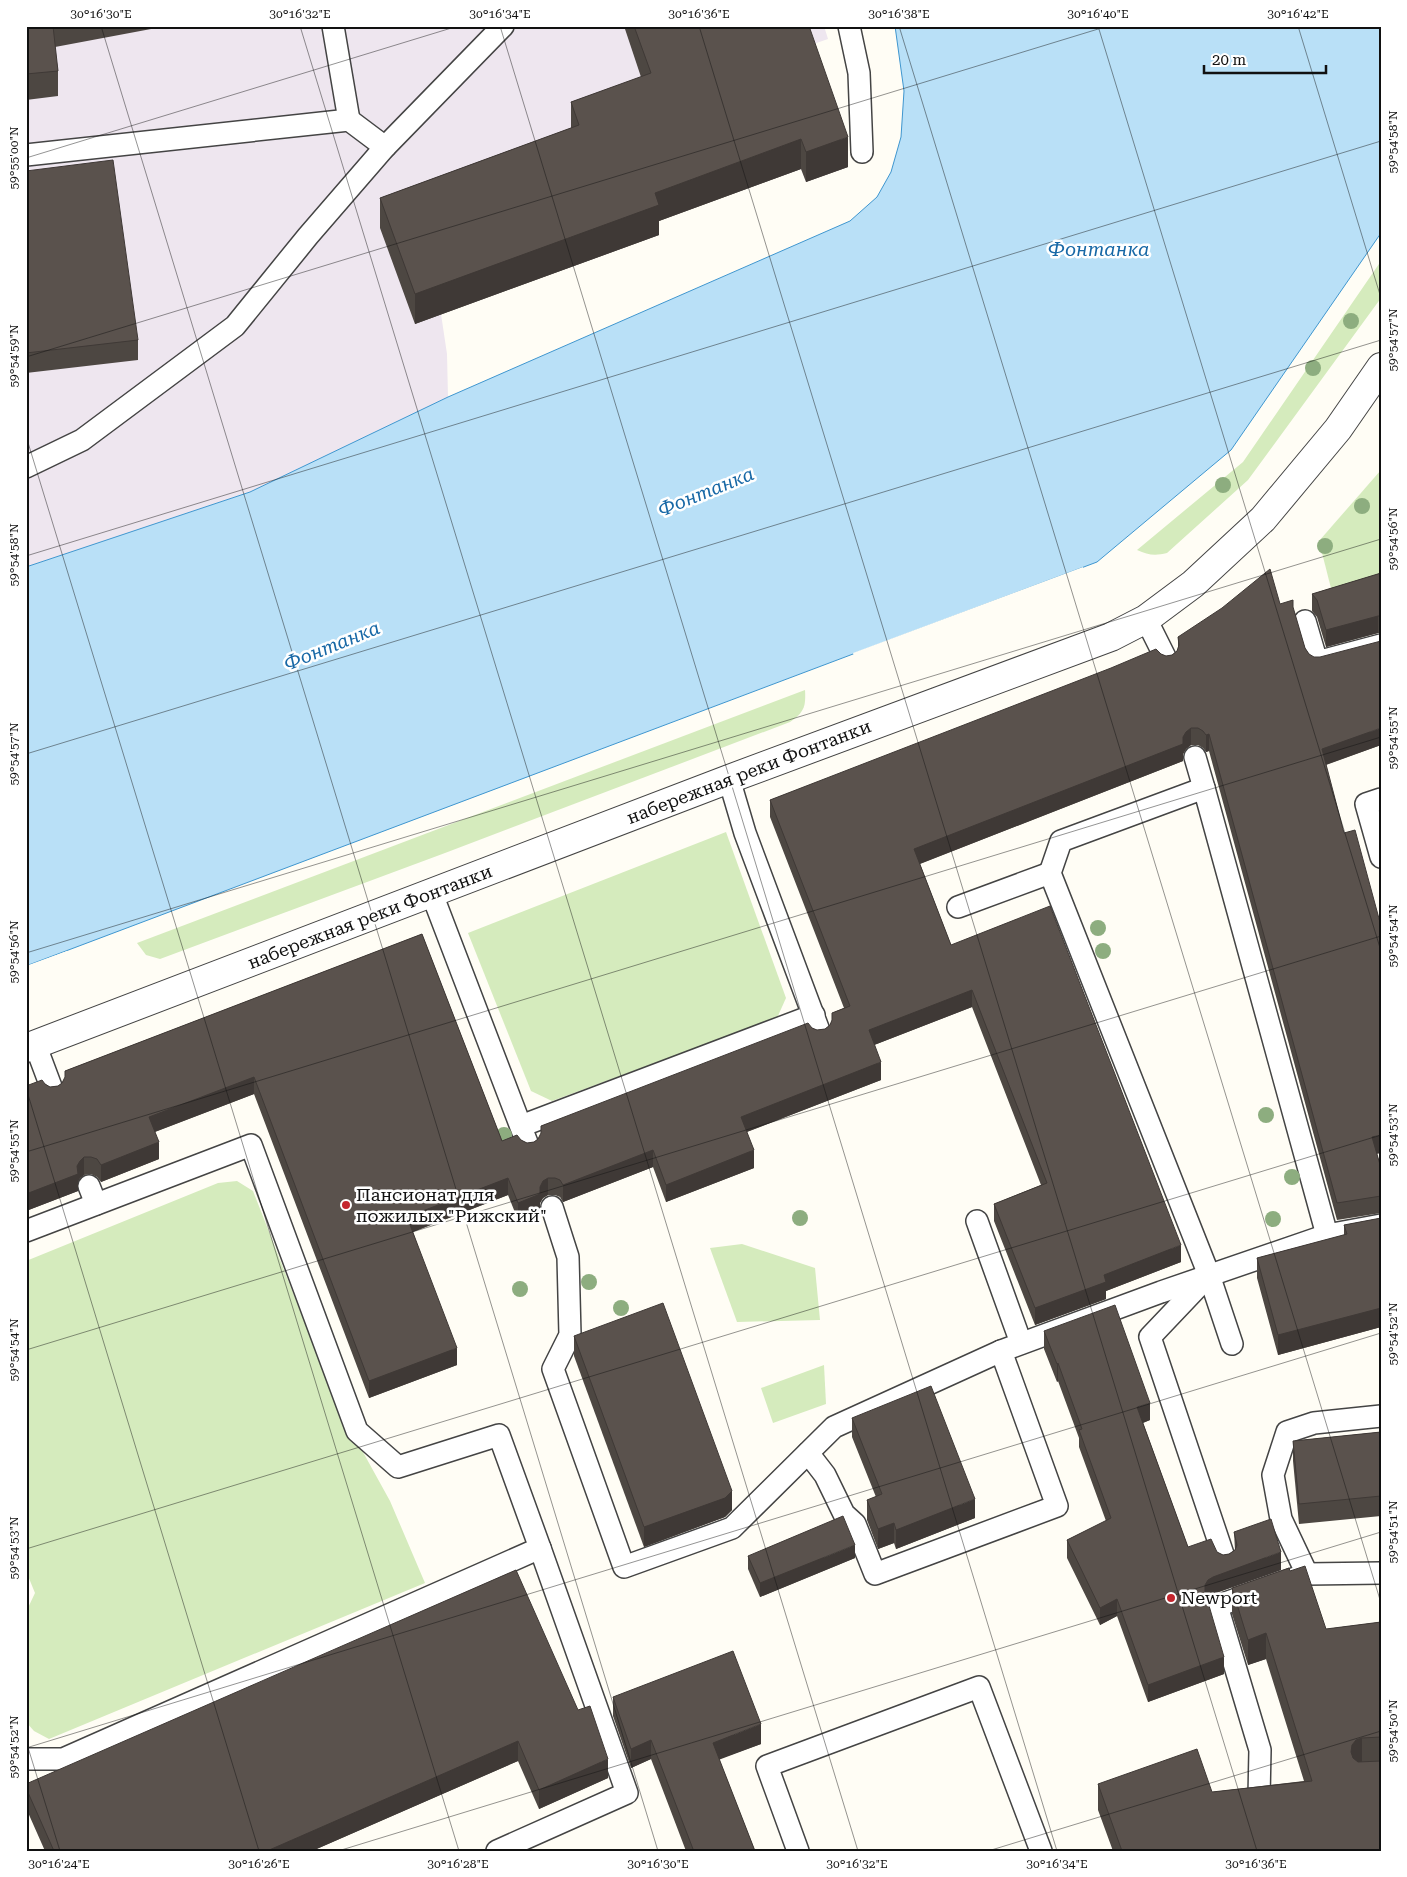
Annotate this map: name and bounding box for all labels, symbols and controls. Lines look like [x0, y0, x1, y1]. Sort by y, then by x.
text: 30°16'30"E [70, 7, 132, 21]
text: 30°16'32"E [269, 7, 331, 21]
text: 30°16'34"E [469, 7, 531, 21]
text: 30°16'36"E [668, 7, 730, 21]
text: 30°16'38"E [868, 7, 930, 21]
text: 30°16'40"E [1067, 7, 1129, 21]
text: 30°16'42"E [1267, 7, 1329, 21]
scale bar [1204, 42, 1327, 74]
text: 20 m [1212, 51, 1247, 69]
text: 59°54'58"N [1386, 110, 1400, 174]
text: 59°55'00"N [7, 126, 21, 190]
water label: Фонтанка [1049, 238, 1149, 261]
text: 59°54'57"N [1386, 308, 1400, 372]
text: 59°54'59"N [7, 324, 21, 388]
water label: Фонтанка [655, 462, 757, 521]
text: 59°54'56"N [1386, 507, 1400, 571]
text: 59°54'58"N [7, 523, 21, 587]
water label: Фонтанка [281, 616, 383, 675]
text: 59°54'55"N [1386, 706, 1400, 770]
street label: набережная реки Фонтанки [624, 715, 874, 828]
text: 59°54'57"N [7, 722, 21, 786]
street label: набережная реки Фонтанки [245, 860, 495, 973]
text: 59°54'54"N [1386, 904, 1400, 968]
text: 59°54'56"N [7, 920, 21, 984]
text: 59°54'53"N [1386, 1103, 1400, 1167]
text: 59°54'55"N [7, 1119, 21, 1183]
place label: Пансионат для пожилых "Рижский" [356, 1184, 547, 1226]
marker: Пансионат для пожилых "Рижский" [340, 1199, 352, 1211]
text: 59°54'52"N [1386, 1302, 1400, 1366]
text: 59°54'54"N [7, 1318, 21, 1382]
text: 59°54'51"N [1386, 1500, 1400, 1564]
text: 59°54'53"N [7, 1516, 21, 1580]
place label: Newport [1181, 1587, 1257, 1608]
marker: Newport [1165, 1592, 1177, 1604]
text: 59°54'50"N [1386, 1699, 1400, 1763]
text: 59°54'52"N [7, 1715, 21, 1779]
text: 30°16'24"E [28, 1857, 90, 1871]
text: 30°16'26"E [228, 1857, 290, 1871]
text: 30°16'28"E [427, 1857, 489, 1871]
text: 30°16'30"E [627, 1857, 689, 1871]
text: 30°16'32"E [826, 1857, 888, 1871]
text: 30°16'34"E [1026, 1857, 1088, 1871]
text: 30°16'36"E [1225, 1857, 1287, 1871]

